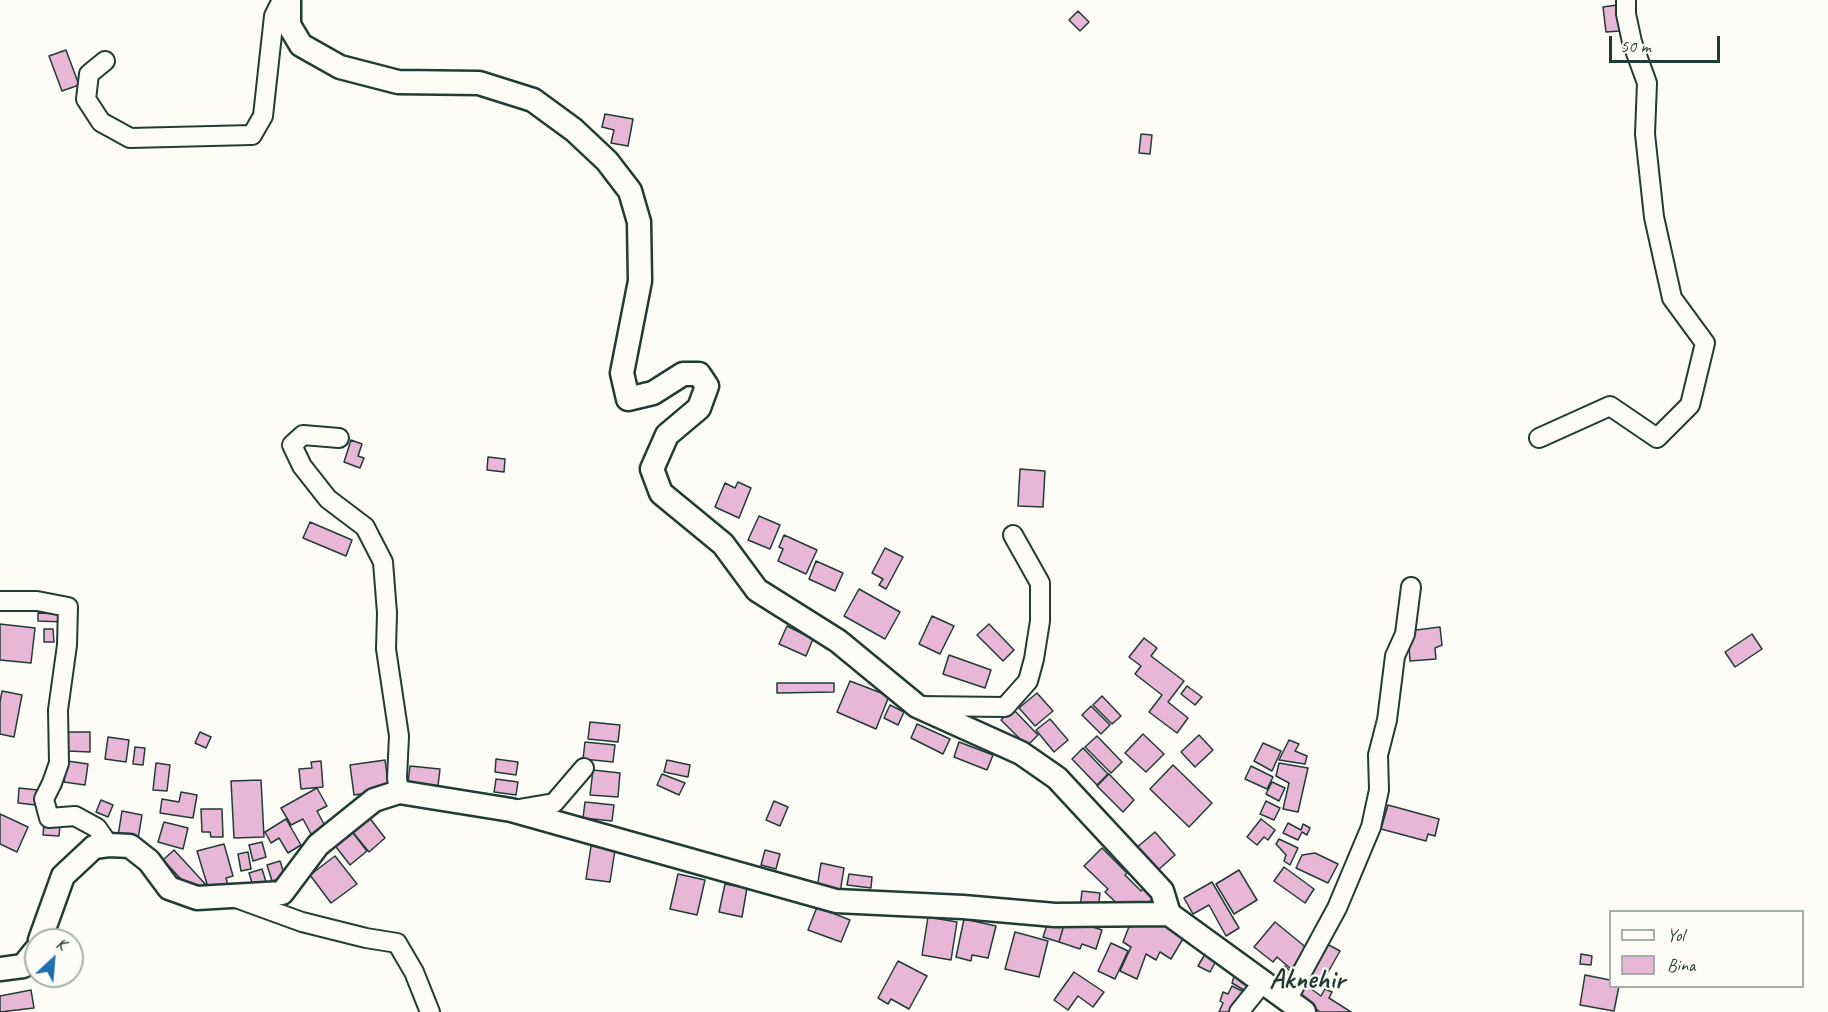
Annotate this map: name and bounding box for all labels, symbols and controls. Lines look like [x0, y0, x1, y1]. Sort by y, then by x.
scale bar [1612, 24, 1723, 62]
text: 50 m [1620, 35, 1651, 57]
legend [1609, 910, 1804, 988]
text: Yol [1667, 924, 1684, 946]
north arrow [24, 928, 84, 988]
text: K [53, 933, 69, 954]
text: Bina [1667, 954, 1695, 976]
district label: Aknehir [1269, 964, 1345, 998]

